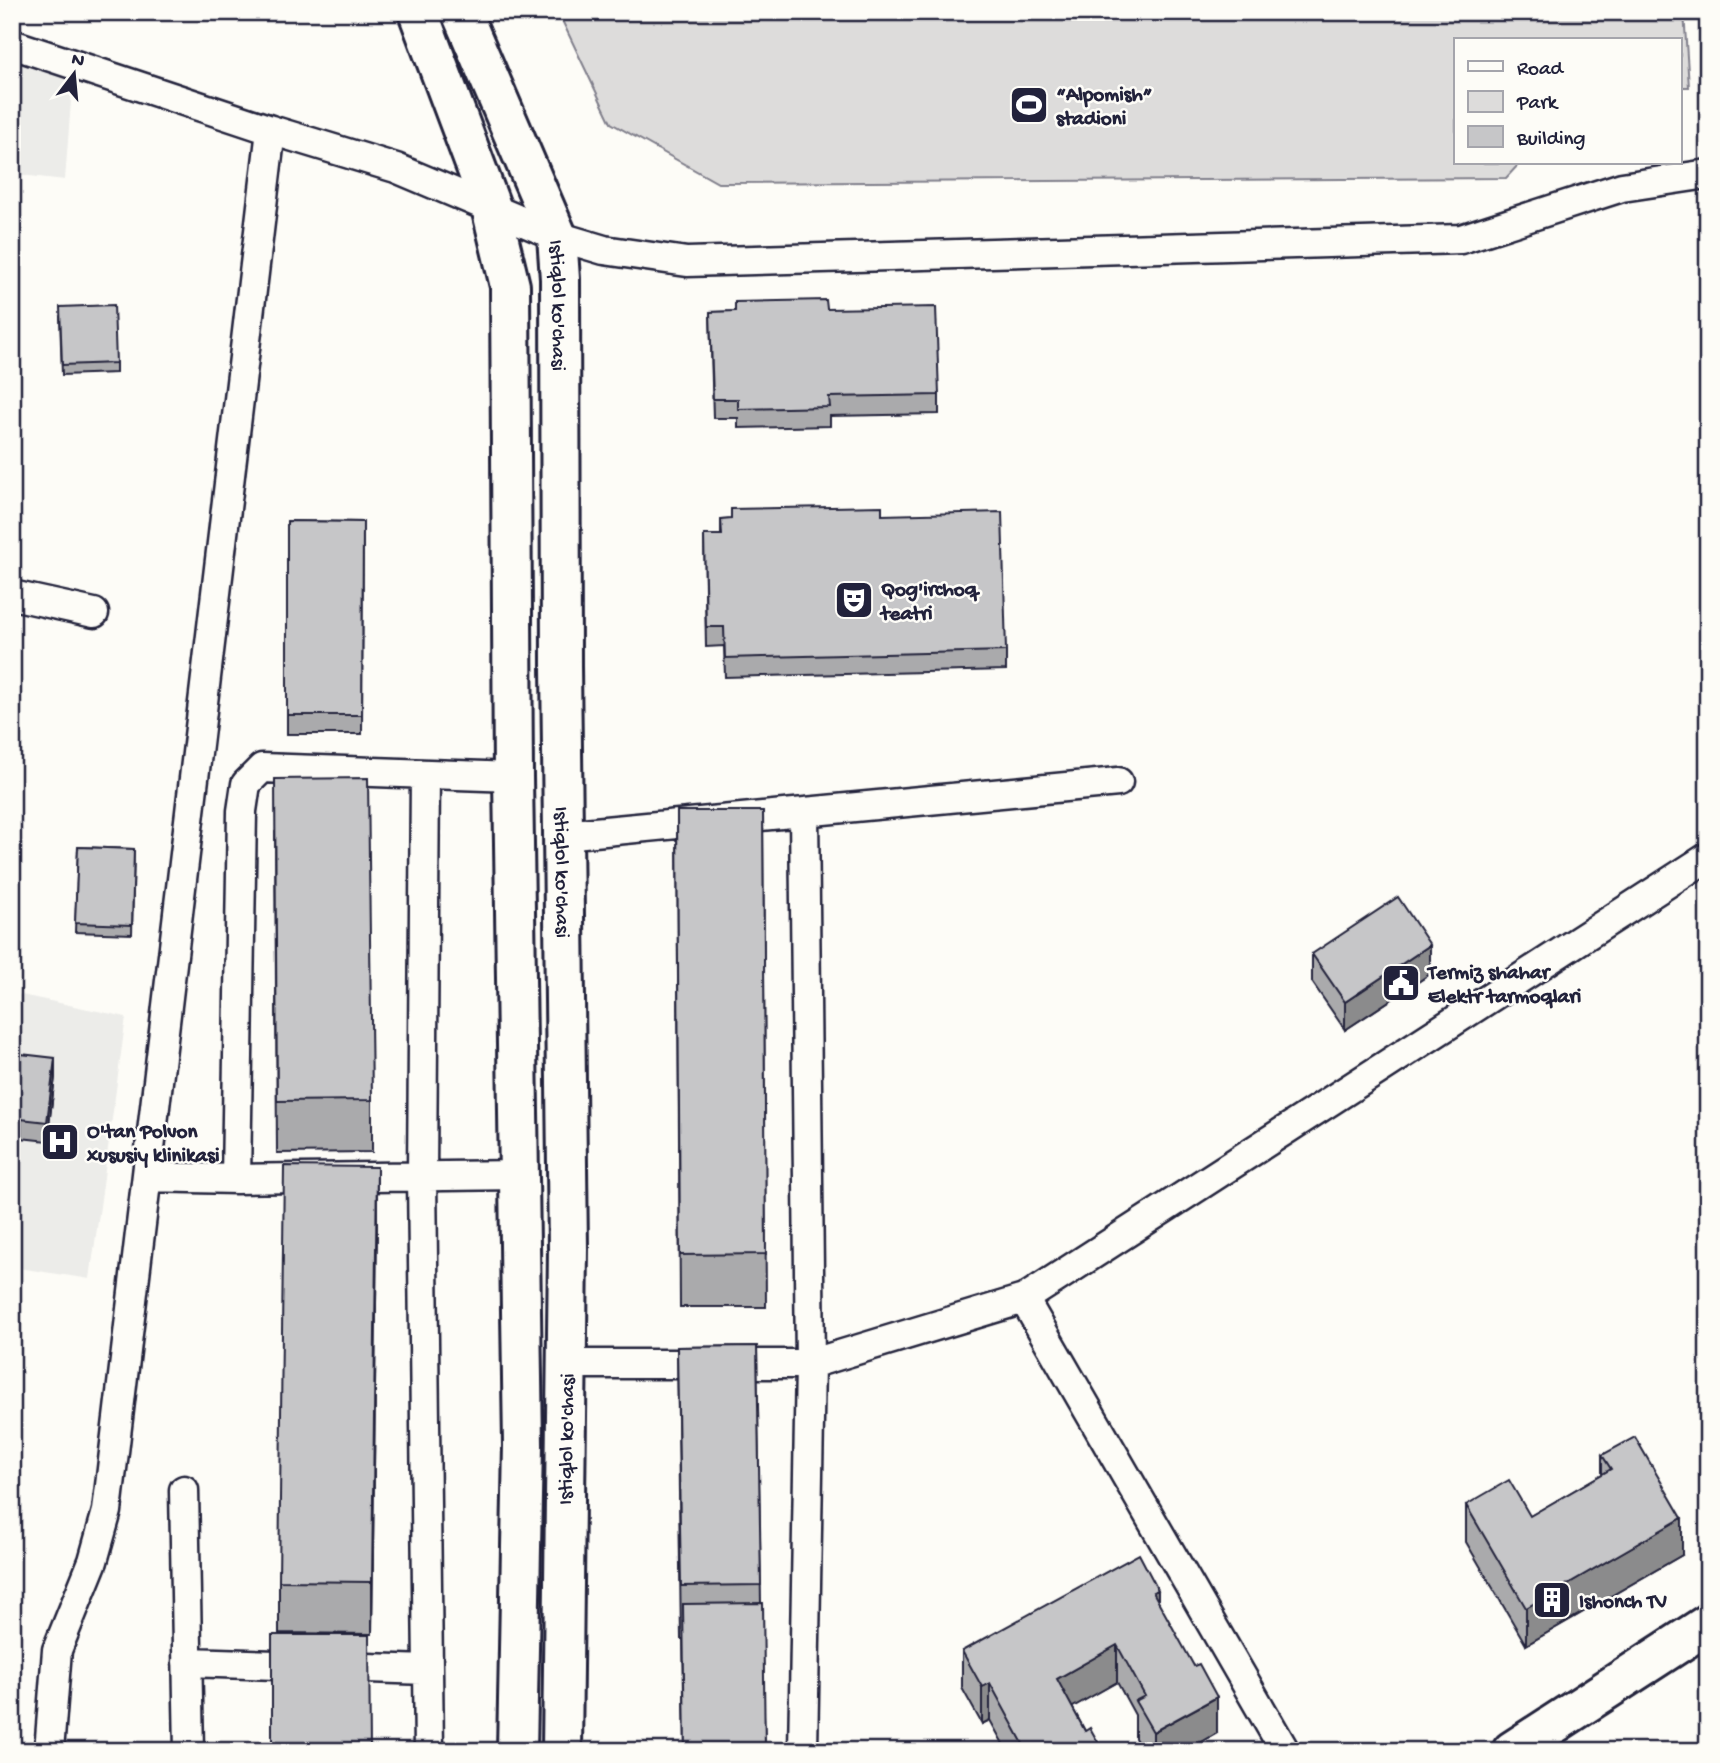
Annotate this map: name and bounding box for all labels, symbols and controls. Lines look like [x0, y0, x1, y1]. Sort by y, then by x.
north arrow [38, 38, 108, 108]
legend [1454, 38, 1682, 164]
text: N [69, 48, 87, 74]
text: Road [1517, 58, 1565, 83]
sports icon: “Alpomish” stadioni [1008, 84, 1050, 126]
place label: “Alpomish” stadioni [1056, 84, 1153, 133]
text: Park [1516, 92, 1560, 117]
text: Building [1516, 128, 1586, 153]
street label: Istiqlol ko'chasi [541, 239, 569, 371]
theatre icon: Qog'irchoq teatri [833, 579, 875, 621]
place label: Qog'irchoq teatri [879, 579, 981, 628]
street label: Istiqlol ko'chasi [547, 806, 573, 938]
public building icon: Termiz shahar Elektr tarmoqlari [1380, 962, 1422, 1004]
place label: Termiz shahar Elektr tarmoqlari [1426, 962, 1581, 1011]
hospital icon: O'tan Polvon xususiy klinikasi [39, 1121, 81, 1163]
place label: O'tan Polvon xususiy klinikasi [86, 1121, 219, 1170]
street label: Istiqlol ko'chasi [555, 1373, 582, 1505]
building icon: Ishonch TV [1531, 1579, 1573, 1621]
place label: Ishonch TV [1579, 1591, 1667, 1616]

